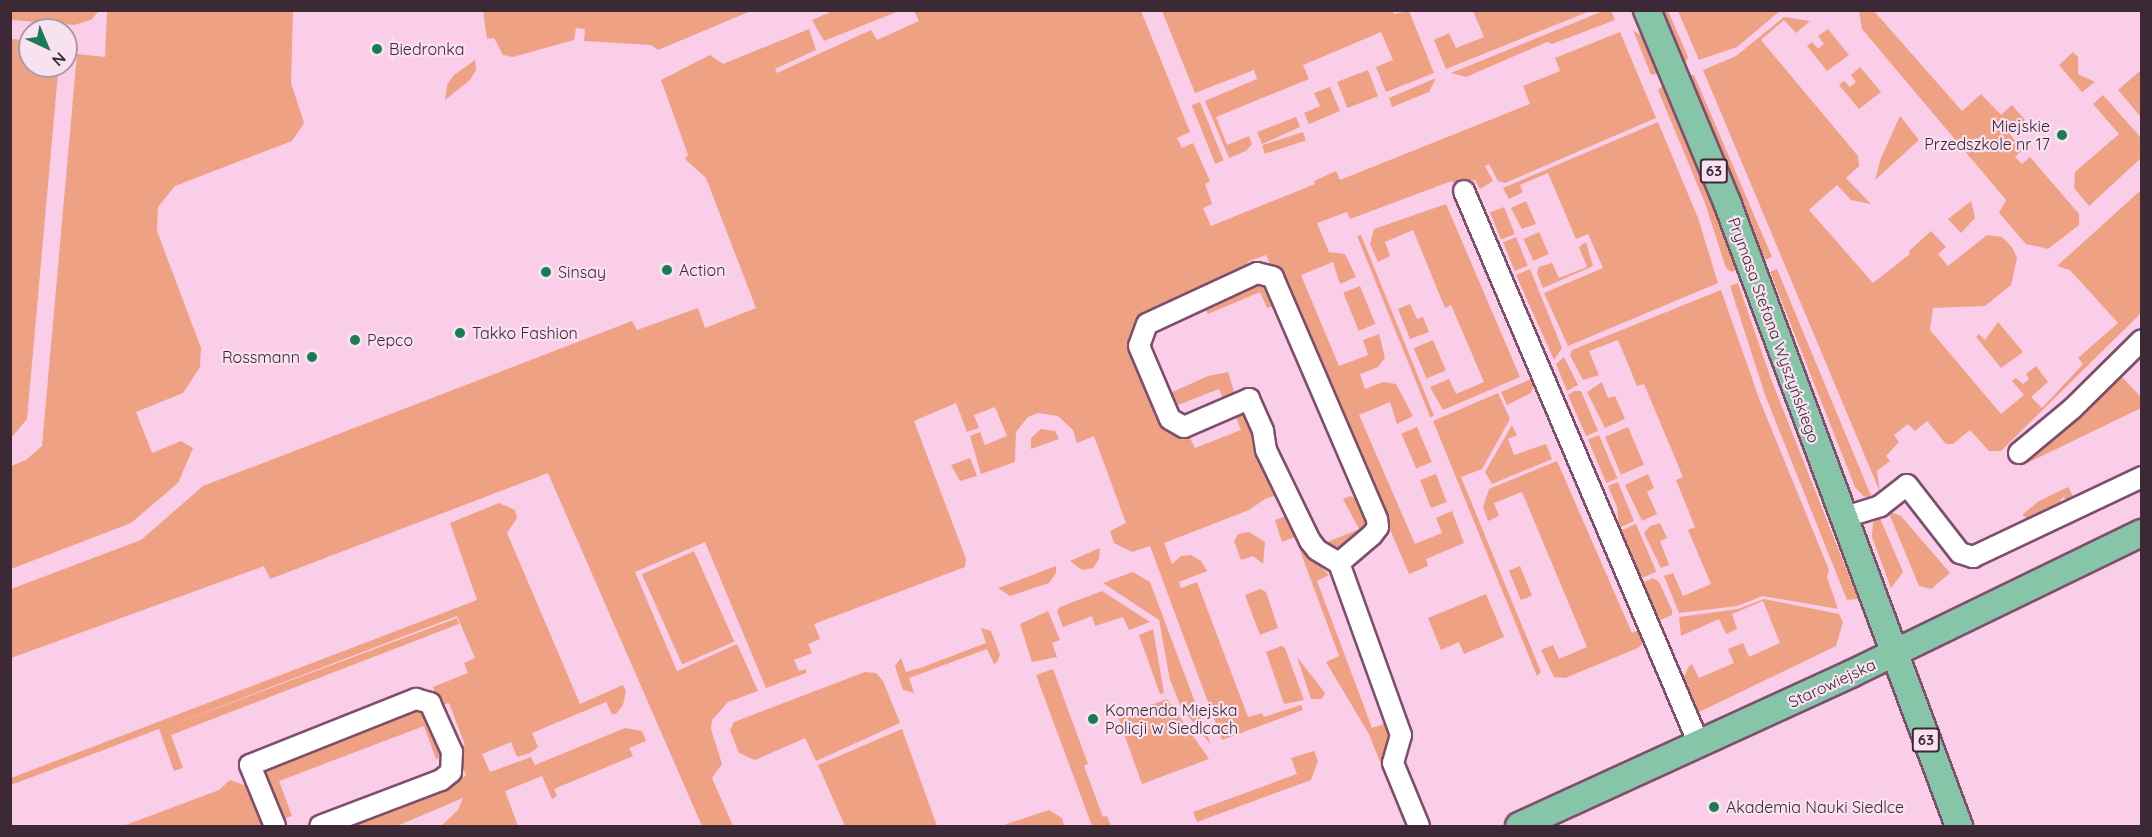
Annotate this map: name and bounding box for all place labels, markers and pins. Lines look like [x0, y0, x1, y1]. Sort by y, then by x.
place label: Biedronka [389, 39, 464, 59]
marker: Biedronka [370, 42, 384, 56]
place label: Miejskie Przedszkole nr 17 [1924, 116, 2050, 154]
marker: Miejskie Przedszkole nr 17 [2055, 128, 2069, 142]
place label: Action [679, 260, 725, 280]
place label: Sinsay [558, 262, 606, 282]
marker: Action [660, 263, 674, 277]
marker: Sinsay [539, 265, 553, 279]
place label: Takko Fashion [472, 323, 578, 343]
marker: Takko Fashion [453, 326, 467, 340]
place label: Pepco [367, 330, 413, 350]
marker: Pepco [348, 333, 362, 347]
place label: Rossmann [222, 347, 300, 367]
marker: Rossmann [305, 350, 319, 364]
place label: Komenda Miejska Policji w Siedlcach [1105, 700, 1238, 738]
marker: Komenda Miejska Policji w Siedlcach [1086, 712, 1100, 726]
place label: Akademia Nauki Siedlce [1726, 797, 1904, 817]
marker: Akademia Nauki Siedlce [1707, 800, 1721, 814]

